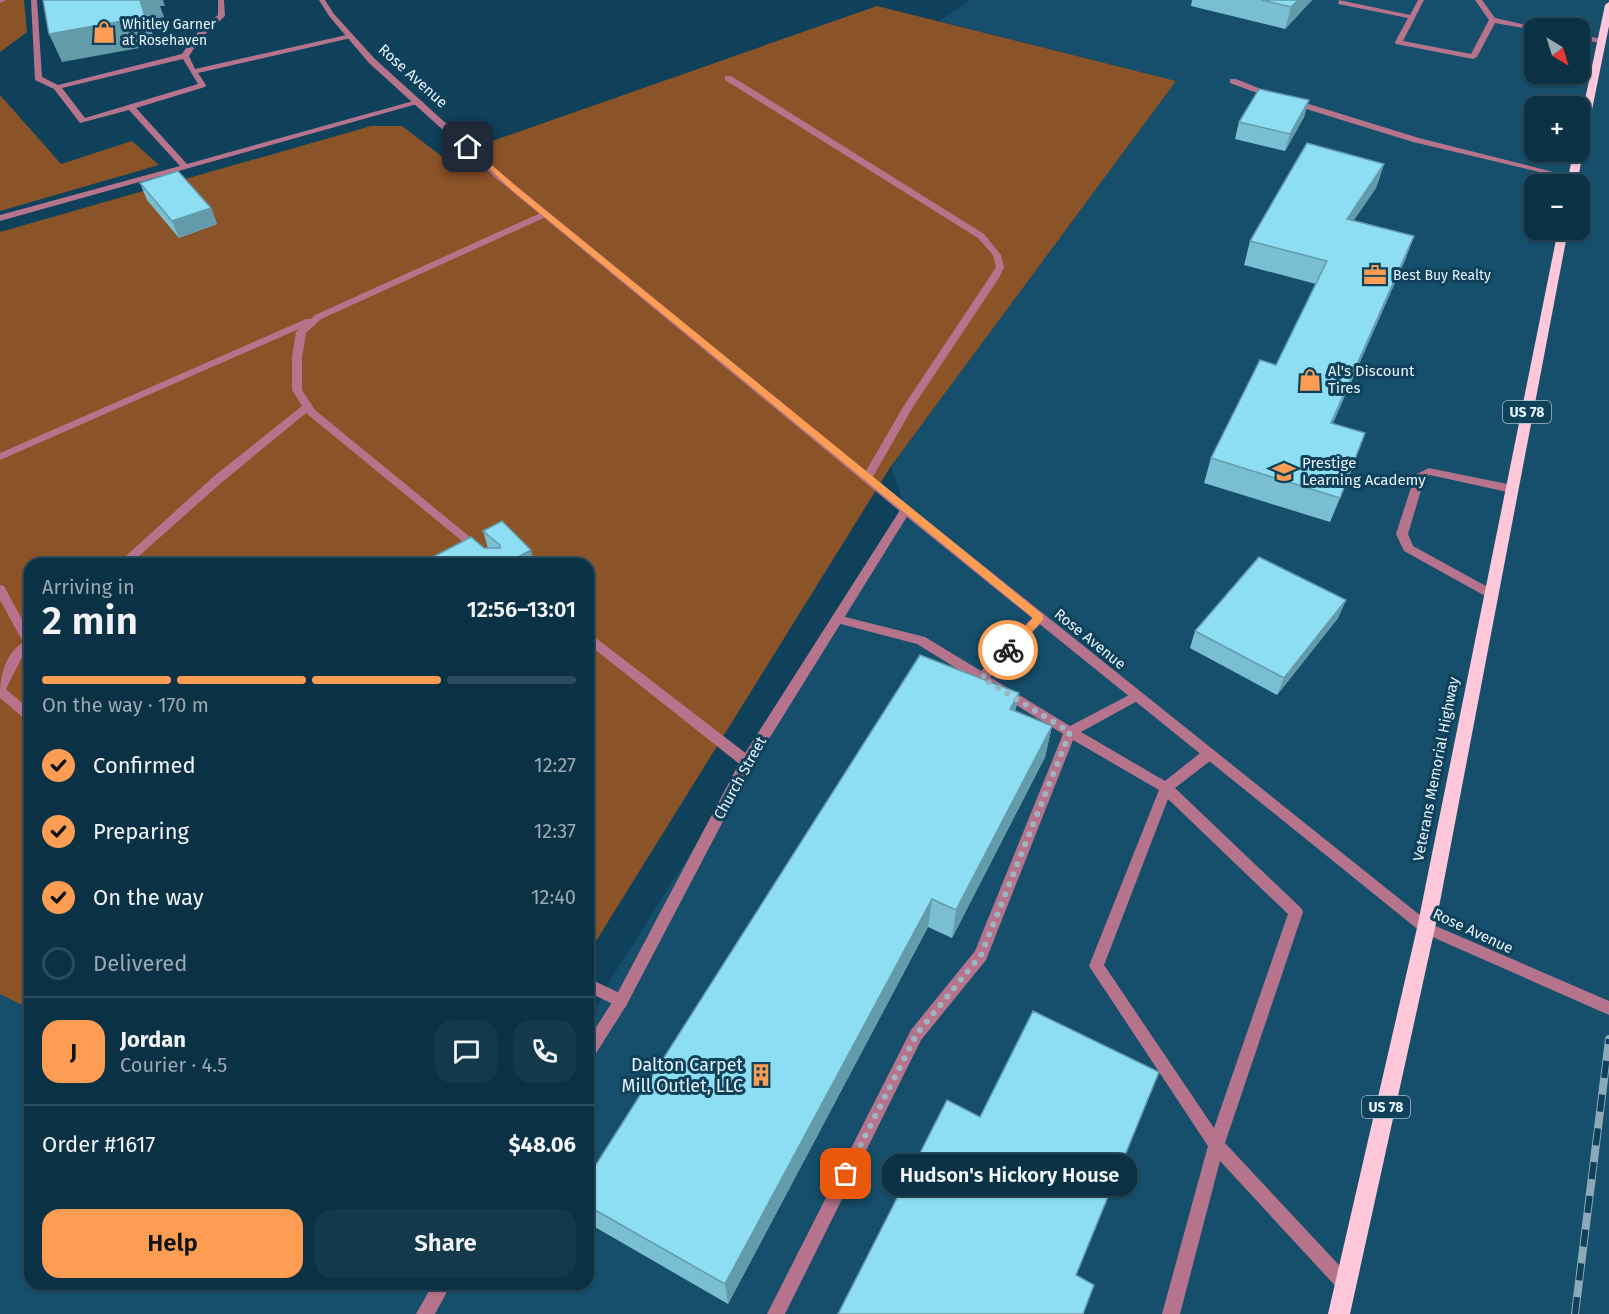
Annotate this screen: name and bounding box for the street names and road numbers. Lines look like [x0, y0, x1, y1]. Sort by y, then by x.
street label: Rose Avenue [375, 40, 451, 112]
road number: US 78 [1503, 401, 1551, 423]
street label: Rose Avenue [1051, 605, 1129, 673]
street label: Veterans Memorial Highway [1409, 675, 1463, 863]
street label: Church Street [710, 733, 770, 822]
street label: Rose Avenue [1430, 905, 1516, 957]
road number: US 78 [1362, 1096, 1410, 1118]

